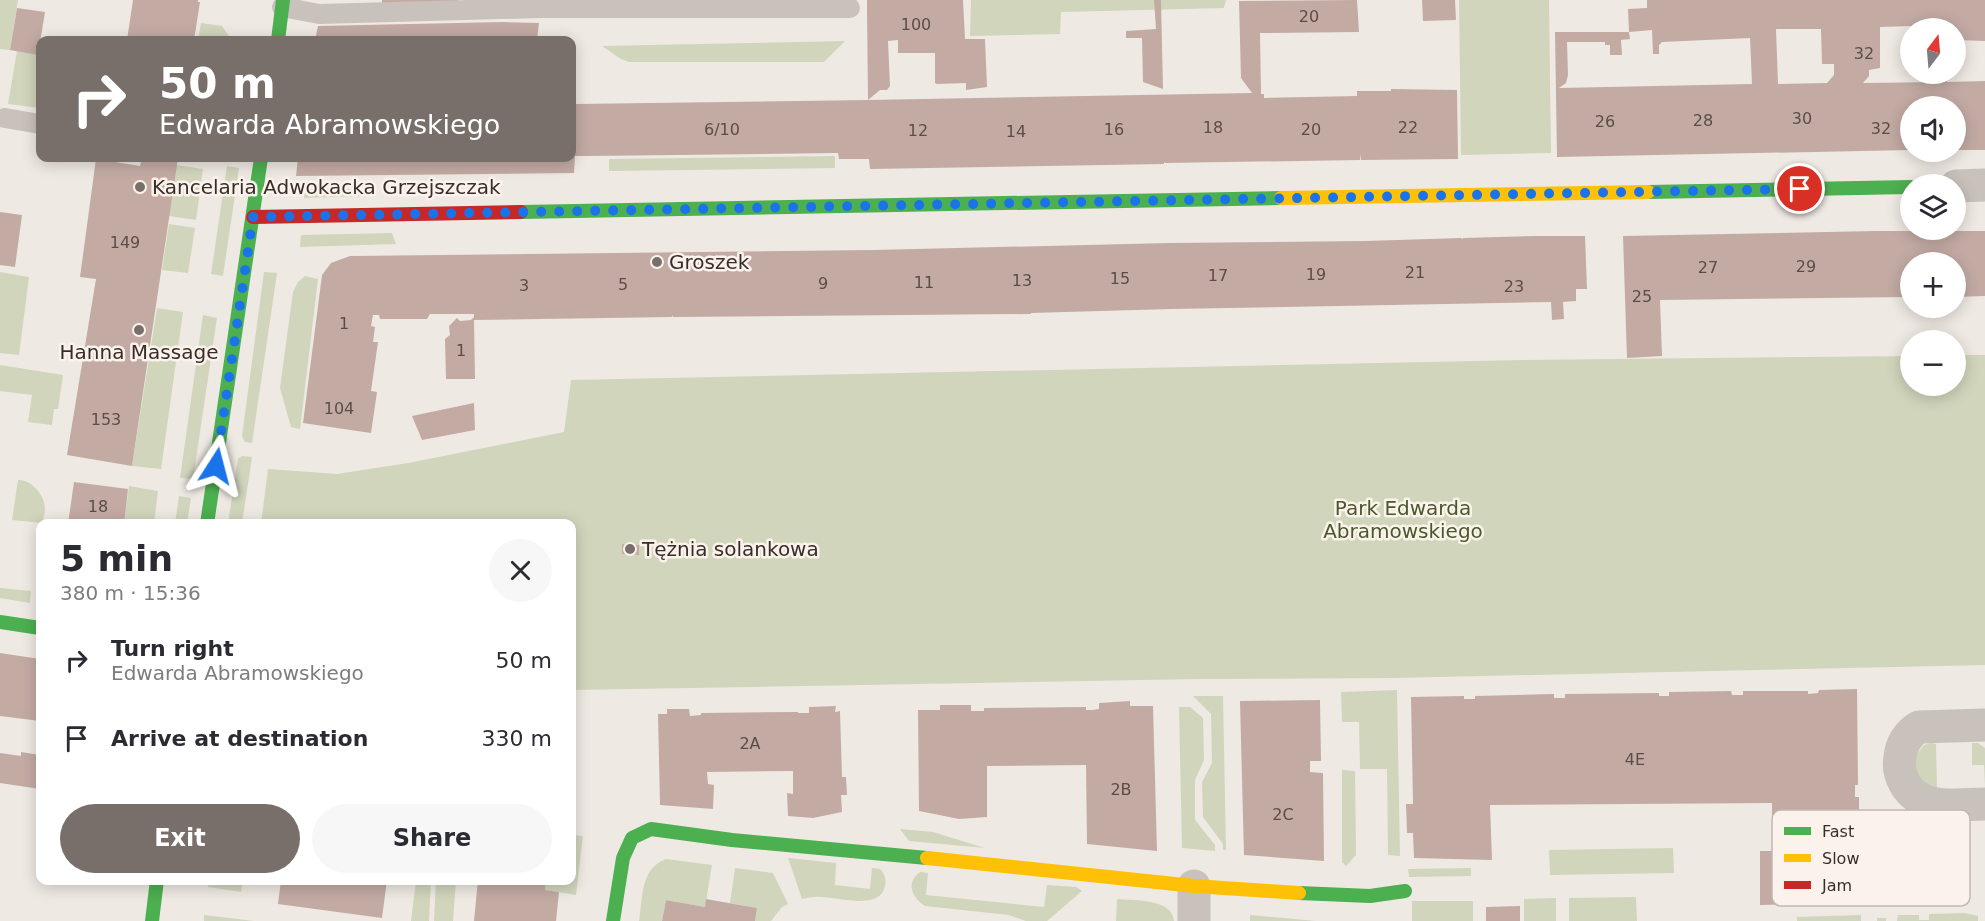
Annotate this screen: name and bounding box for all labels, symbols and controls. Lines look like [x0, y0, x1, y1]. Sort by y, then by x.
house number: 20 [1299, 7, 1319, 26]
house number: 100 [901, 15, 931, 34]
north arrow [1900, 18, 1966, 84]
map controls [1900, 18, 1966, 396]
house number: 32 [1854, 44, 1874, 63]
text: 50 m [159, 59, 276, 108]
icon: right [60, 60, 138, 138]
button: sound [1900, 96, 1966, 162]
text: Edwarda Abramowskiego [159, 109, 500, 140]
house number: 30 [1792, 109, 1812, 128]
house number: 28 [1693, 111, 1713, 130]
house number: 26 [1595, 112, 1615, 131]
house number: 18 [1203, 118, 1223, 137]
house number: 22 [1398, 118, 1418, 137]
house number: 32 [1871, 119, 1891, 138]
house number: 6/10 [704, 120, 740, 139]
house number: 16 [1104, 120, 1124, 139]
house number: 20 [1301, 120, 1321, 139]
house number: 12 [908, 121, 928, 140]
house number: 14 [1006, 122, 1026, 141]
pin [1774, 163, 1825, 214]
icon: arrive [1783, 172, 1816, 205]
button: layers [1900, 174, 1966, 240]
place label: Kancelaria Adwokacka Grzejszczak [152, 175, 501, 199]
marker: Kancelaria Adwokacka Grzejszczak [133, 180, 147, 194]
house number: 149 [110, 233, 140, 252]
place label: Groszek [669, 250, 750, 274]
button: + [1900, 252, 1966, 318]
marker: Groszek [650, 255, 664, 269]
house number: 29 [1796, 257, 1816, 276]
house number: 27 [1698, 258, 1718, 277]
house number: 21 [1405, 263, 1425, 282]
house number: 19 [1306, 265, 1326, 284]
house number: 17 [1208, 266, 1228, 285]
house number: 15 [1110, 269, 1130, 288]
house number: 13 [1012, 271, 1032, 290]
house number: 11 [914, 273, 934, 292]
house number: 9 [818, 274, 828, 293]
house number: 5 [618, 275, 628, 294]
house number: 3 [519, 276, 529, 295]
house number: 23 [1504, 277, 1524, 296]
house number: 25 [1632, 287, 1652, 306]
house number: 1 [339, 314, 349, 333]
marker: Hanna Massage [132, 323, 146, 337]
button: − [1900, 330, 1966, 396]
place label: Hanna Massage [60, 340, 218, 364]
house number: 1 [456, 341, 466, 360]
house number: 104 [324, 399, 354, 418]
house number: 153 [91, 410, 121, 429]
position arrow [184, 434, 248, 498]
park label: Park Edwarda Abramowskiego [1323, 496, 1483, 543]
house number: 18 [88, 497, 108, 516]
place label: Tężnia solankowa [641, 537, 819, 561]
text: 5 min [60, 538, 173, 579]
button: close [489, 539, 552, 602]
marker: Tężnia solankowa [623, 542, 637, 556]
text: 380 m · 15:36 [60, 581, 201, 605]
text: Turn right [111, 636, 234, 661]
icon: right [60, 644, 93, 677]
text: 50 m [496, 648, 552, 673]
text: Edwarda Abramowskiego [111, 661, 364, 685]
icon: arrive [60, 722, 93, 755]
text: Arrive at destination [111, 726, 368, 751]
text: 330 m [482, 726, 552, 751]
house number: 2A [739, 734, 761, 753]
house number: 4E [1625, 750, 1645, 769]
house number: 2B [1110, 780, 1132, 799]
button: Exit [60, 804, 300, 873]
button: Share [312, 804, 552, 873]
house number: 2C [1272, 805, 1294, 824]
legend [1772, 810, 1970, 906]
text: Fast [1822, 822, 1854, 841]
text: Slow [1822, 849, 1859, 868]
text: Jam [1821, 876, 1852, 895]

